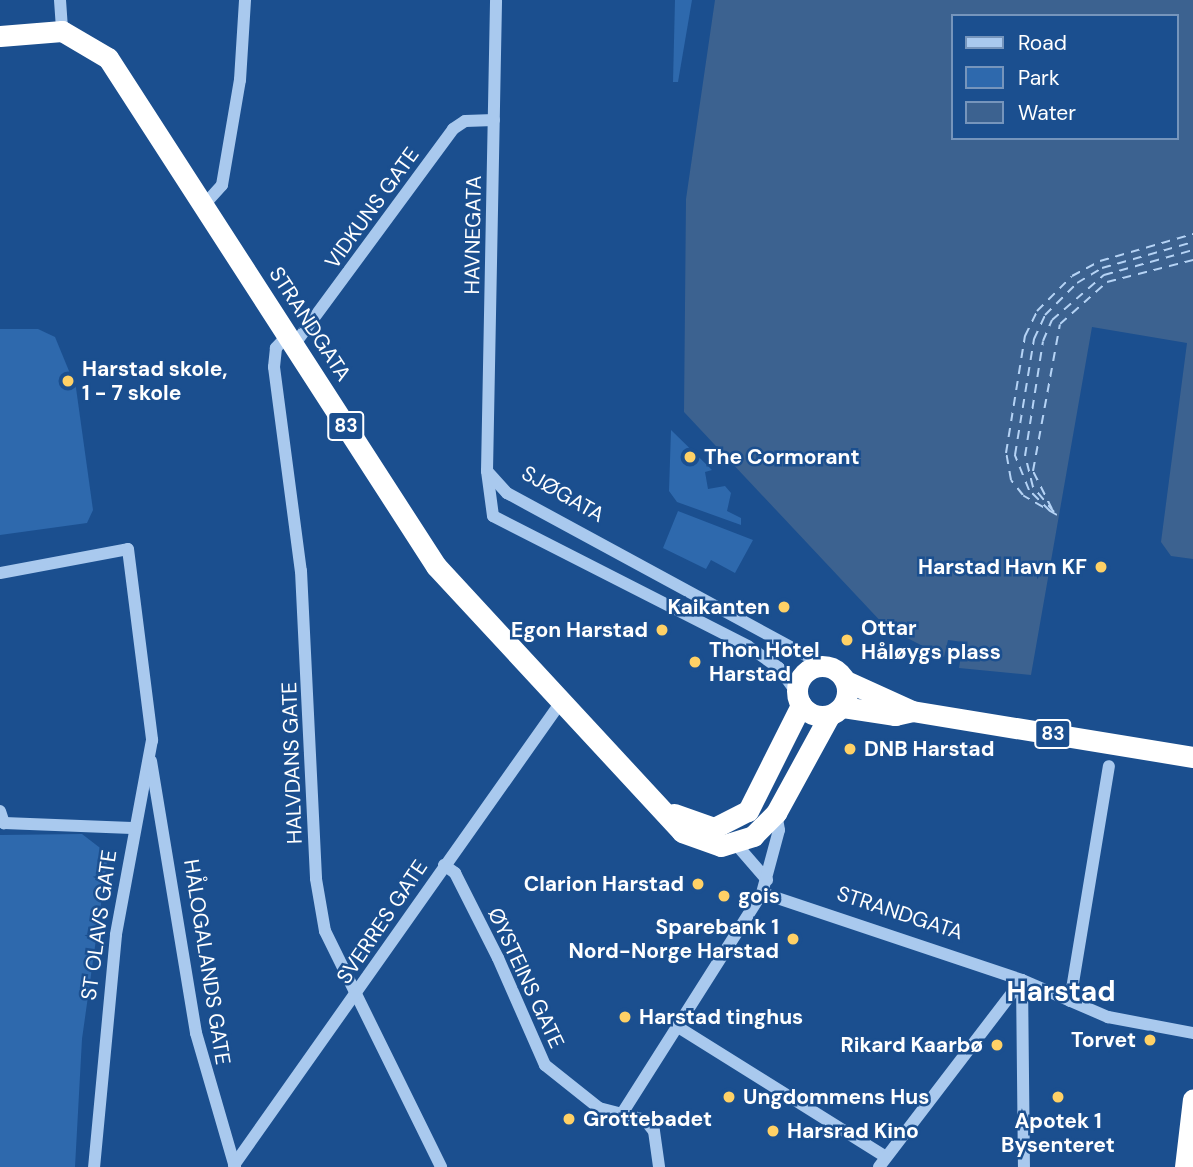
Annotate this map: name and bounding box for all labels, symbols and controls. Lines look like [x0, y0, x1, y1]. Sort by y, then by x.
legend [951, 14, 1179, 140]
text: Road [1018, 29, 1067, 57]
text: Park [1018, 64, 1059, 92]
text: Water [1018, 99, 1076, 127]
street label: VIDKUNS GATE [320, 143, 424, 273]
street label: HAVNEGATA [459, 175, 487, 295]
street label: STRANDGATA [264, 262, 356, 386]
place label: Harstad skole, 1 - 7 skole [82, 356, 227, 406]
marker: Harstad skole, 1 - 7 skole [60, 373, 76, 389]
road number: 83 [327, 410, 365, 442]
place label: The Cormorant [704, 444, 860, 470]
marker: The Cormorant [682, 449, 698, 465]
street label: SJØGATA [517, 460, 609, 528]
place label: Harstad Havn KF [918, 554, 1087, 580]
marker: Harstad Havn KF [1093, 559, 1109, 575]
place label: Kaikanten [668, 594, 770, 620]
marker: Kaikanten [776, 599, 792, 615]
place label: Ottar Håløygs plass [861, 615, 1001, 665]
place label: Egon Harstad [511, 617, 648, 643]
marker: Egon Harstad [654, 622, 670, 638]
marker: Ottar Håløygs plass [839, 632, 855, 648]
place label: Thon Hotel Harstad [709, 637, 820, 687]
marker: Thon Hotel Harstad [687, 654, 703, 670]
street label: HALVDANS GATE [277, 681, 307, 845]
road number: 83 [1034, 719, 1072, 750]
place label: DNB Harstad [864, 736, 994, 762]
marker: DNB Harstad [842, 741, 858, 757]
street label: ST OLAVS GATE [76, 848, 122, 1002]
street label: SVERRES GATE [331, 855, 433, 989]
street label: HÅLOGALANDS GATE [178, 857, 236, 1067]
place label: Clarion Harstad [524, 871, 684, 897]
marker: Clarion Harstad [690, 876, 706, 892]
street label: STRANDGATA [834, 881, 966, 945]
place label: gois [738, 883, 780, 909]
marker: gois [716, 888, 732, 904]
street label: ØYSTEINS GATE [482, 904, 570, 1052]
place label: Sparebank 1 Nord-Norge Harstad [569, 914, 779, 964]
marker: Sparebank 1 Nord-Norge Harstad [785, 931, 801, 947]
district label: Harstad [1006, 975, 1116, 1009]
place label: Harstad tinghus [639, 1004, 803, 1030]
marker: Harstad tinghus [617, 1009, 633, 1025]
place label: Torvet [1071, 1027, 1136, 1053]
place label: Rikard Kaarbø [840, 1032, 983, 1058]
marker: Torvet [1142, 1032, 1158, 1048]
marker: Rikard Kaarbø [989, 1037, 1005, 1053]
place label: Ungdommens Hus [743, 1084, 929, 1110]
marker: Ungdommens Hus [721, 1089, 737, 1105]
marker: Apotek 1 Bysenteret [1050, 1089, 1066, 1105]
place label: Grottebadet [583, 1106, 712, 1132]
place label: Apotek 1 Bysenteret [1001, 1108, 1115, 1158]
marker: Grottebadet [561, 1111, 577, 1127]
place label: Harsrad Kino [787, 1118, 919, 1144]
marker: Harsrad Kino [765, 1123, 781, 1139]

